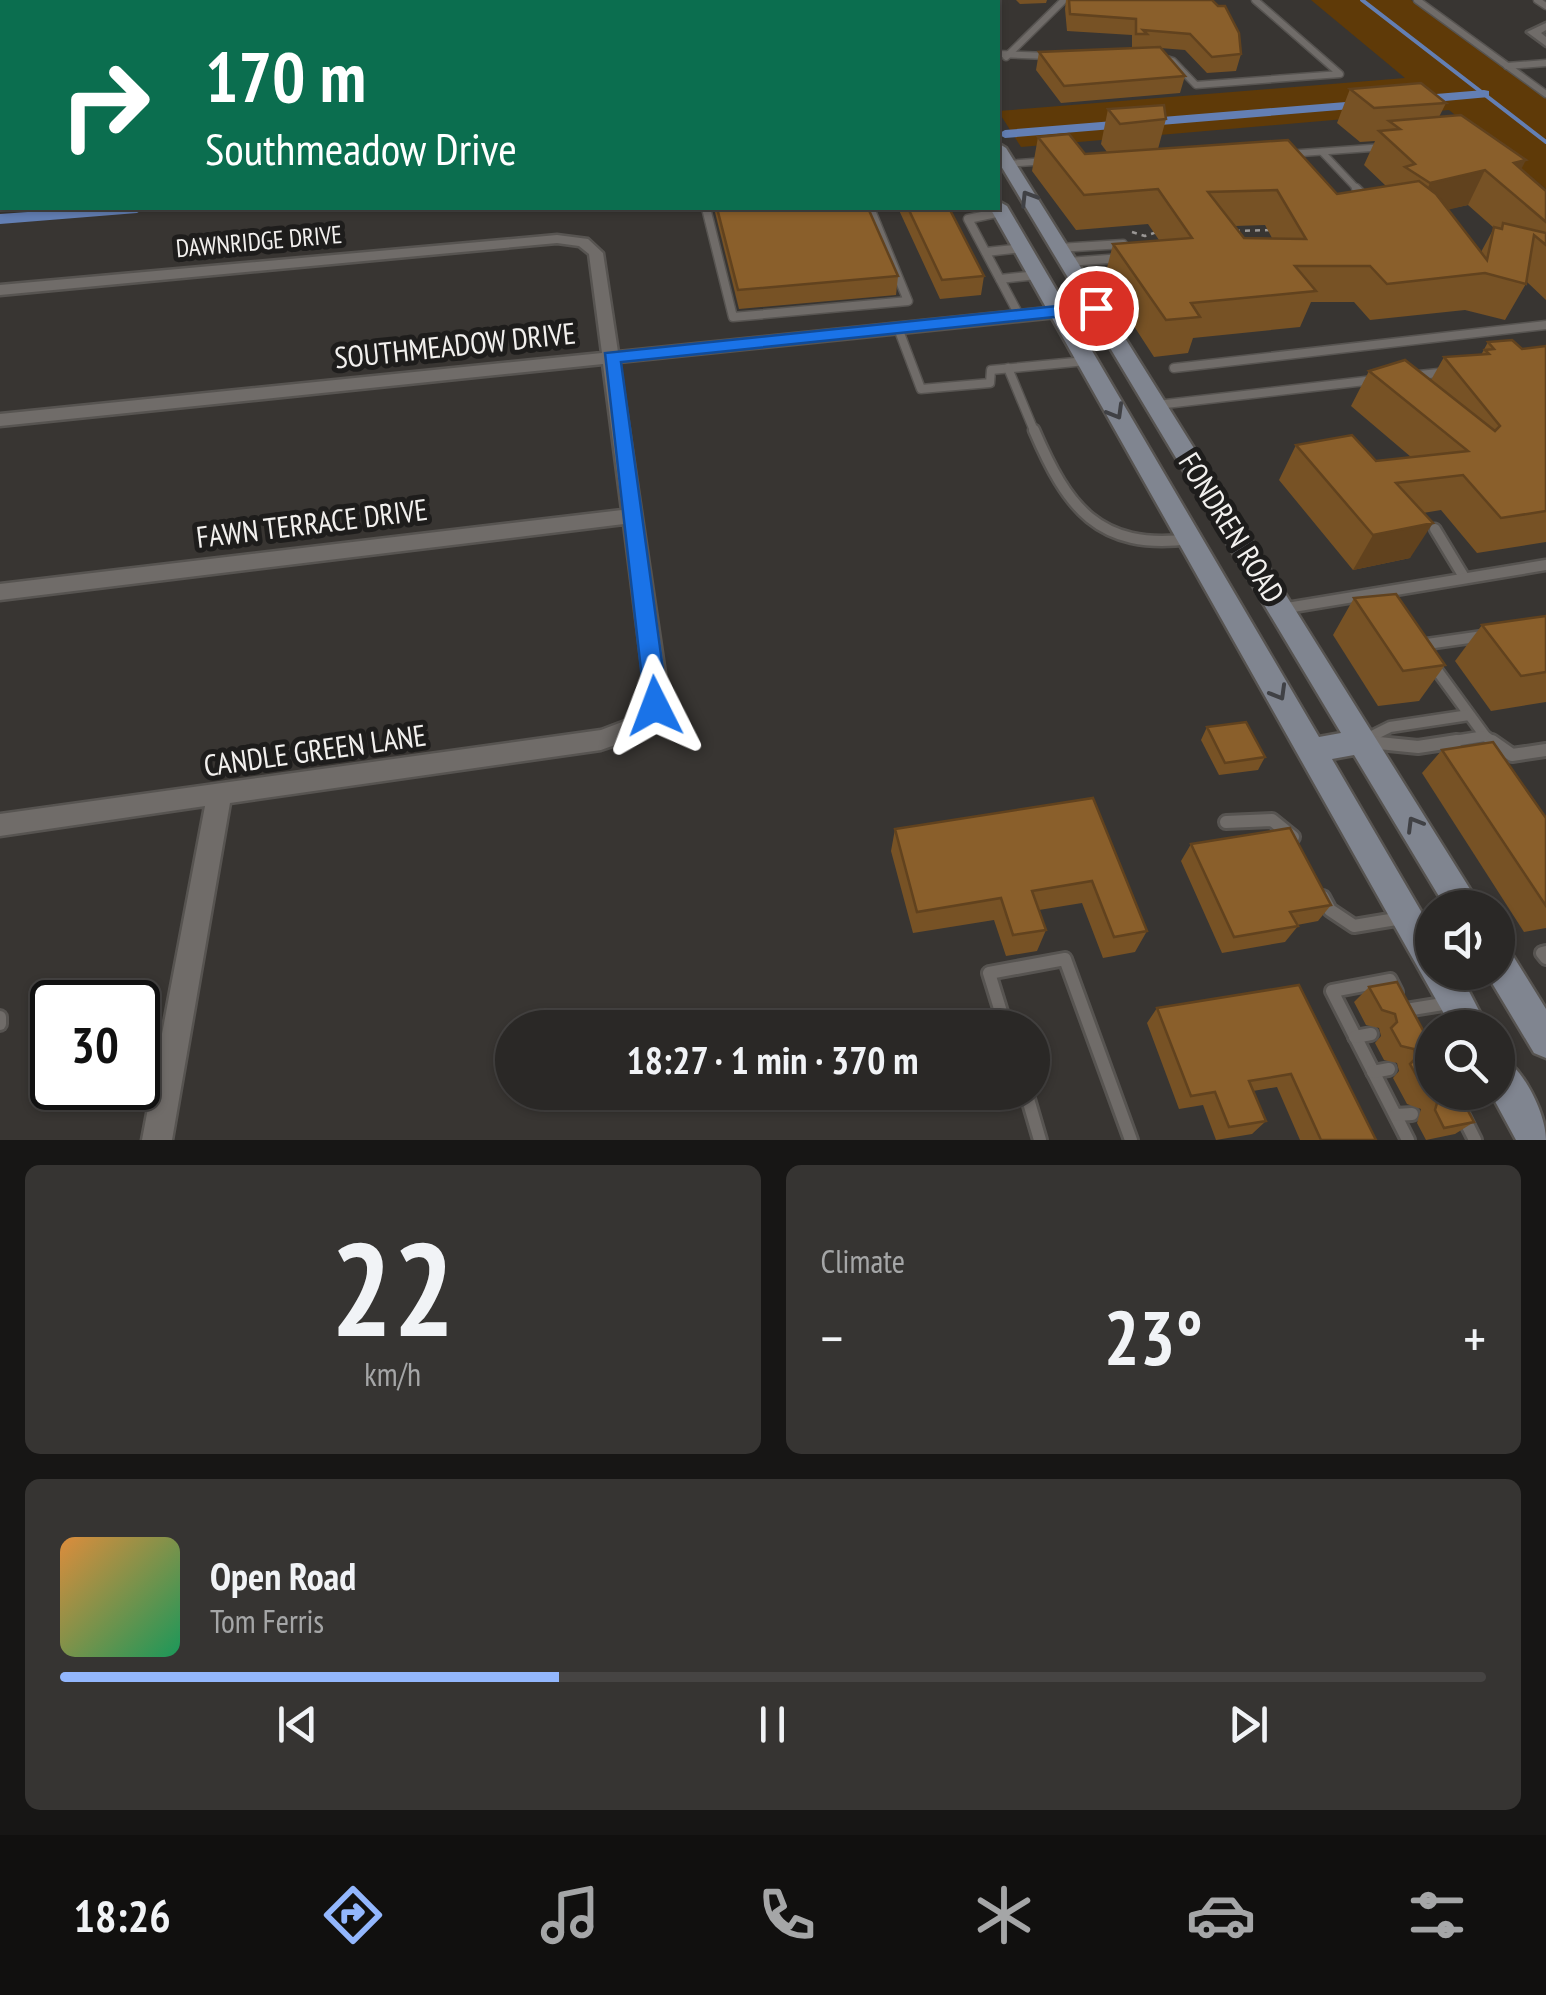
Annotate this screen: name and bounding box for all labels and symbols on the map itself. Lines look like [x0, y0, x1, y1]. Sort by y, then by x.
one-way arrow [1021, 191, 1040, 209]
street label: DAWNRIDGE DRIVE [175, 218, 343, 264]
pin [1054, 266, 1139, 351]
street label: SOUTHMEADOW DRIVE [332, 312, 577, 377]
one-way arrow [1104, 401, 1123, 419]
street label: FONDREN ROAD [1171, 445, 1294, 610]
street label: FAWN TERRACE DRIVE [194, 489, 430, 556]
position arrow [603, 654, 707, 758]
one-way arrow [1266, 682, 1286, 700]
street label: CANDLE GREEN LANE [201, 715, 428, 784]
one-way arrow [1407, 817, 1426, 835]
speed limit sign: 30 [30, 980, 160, 1110]

